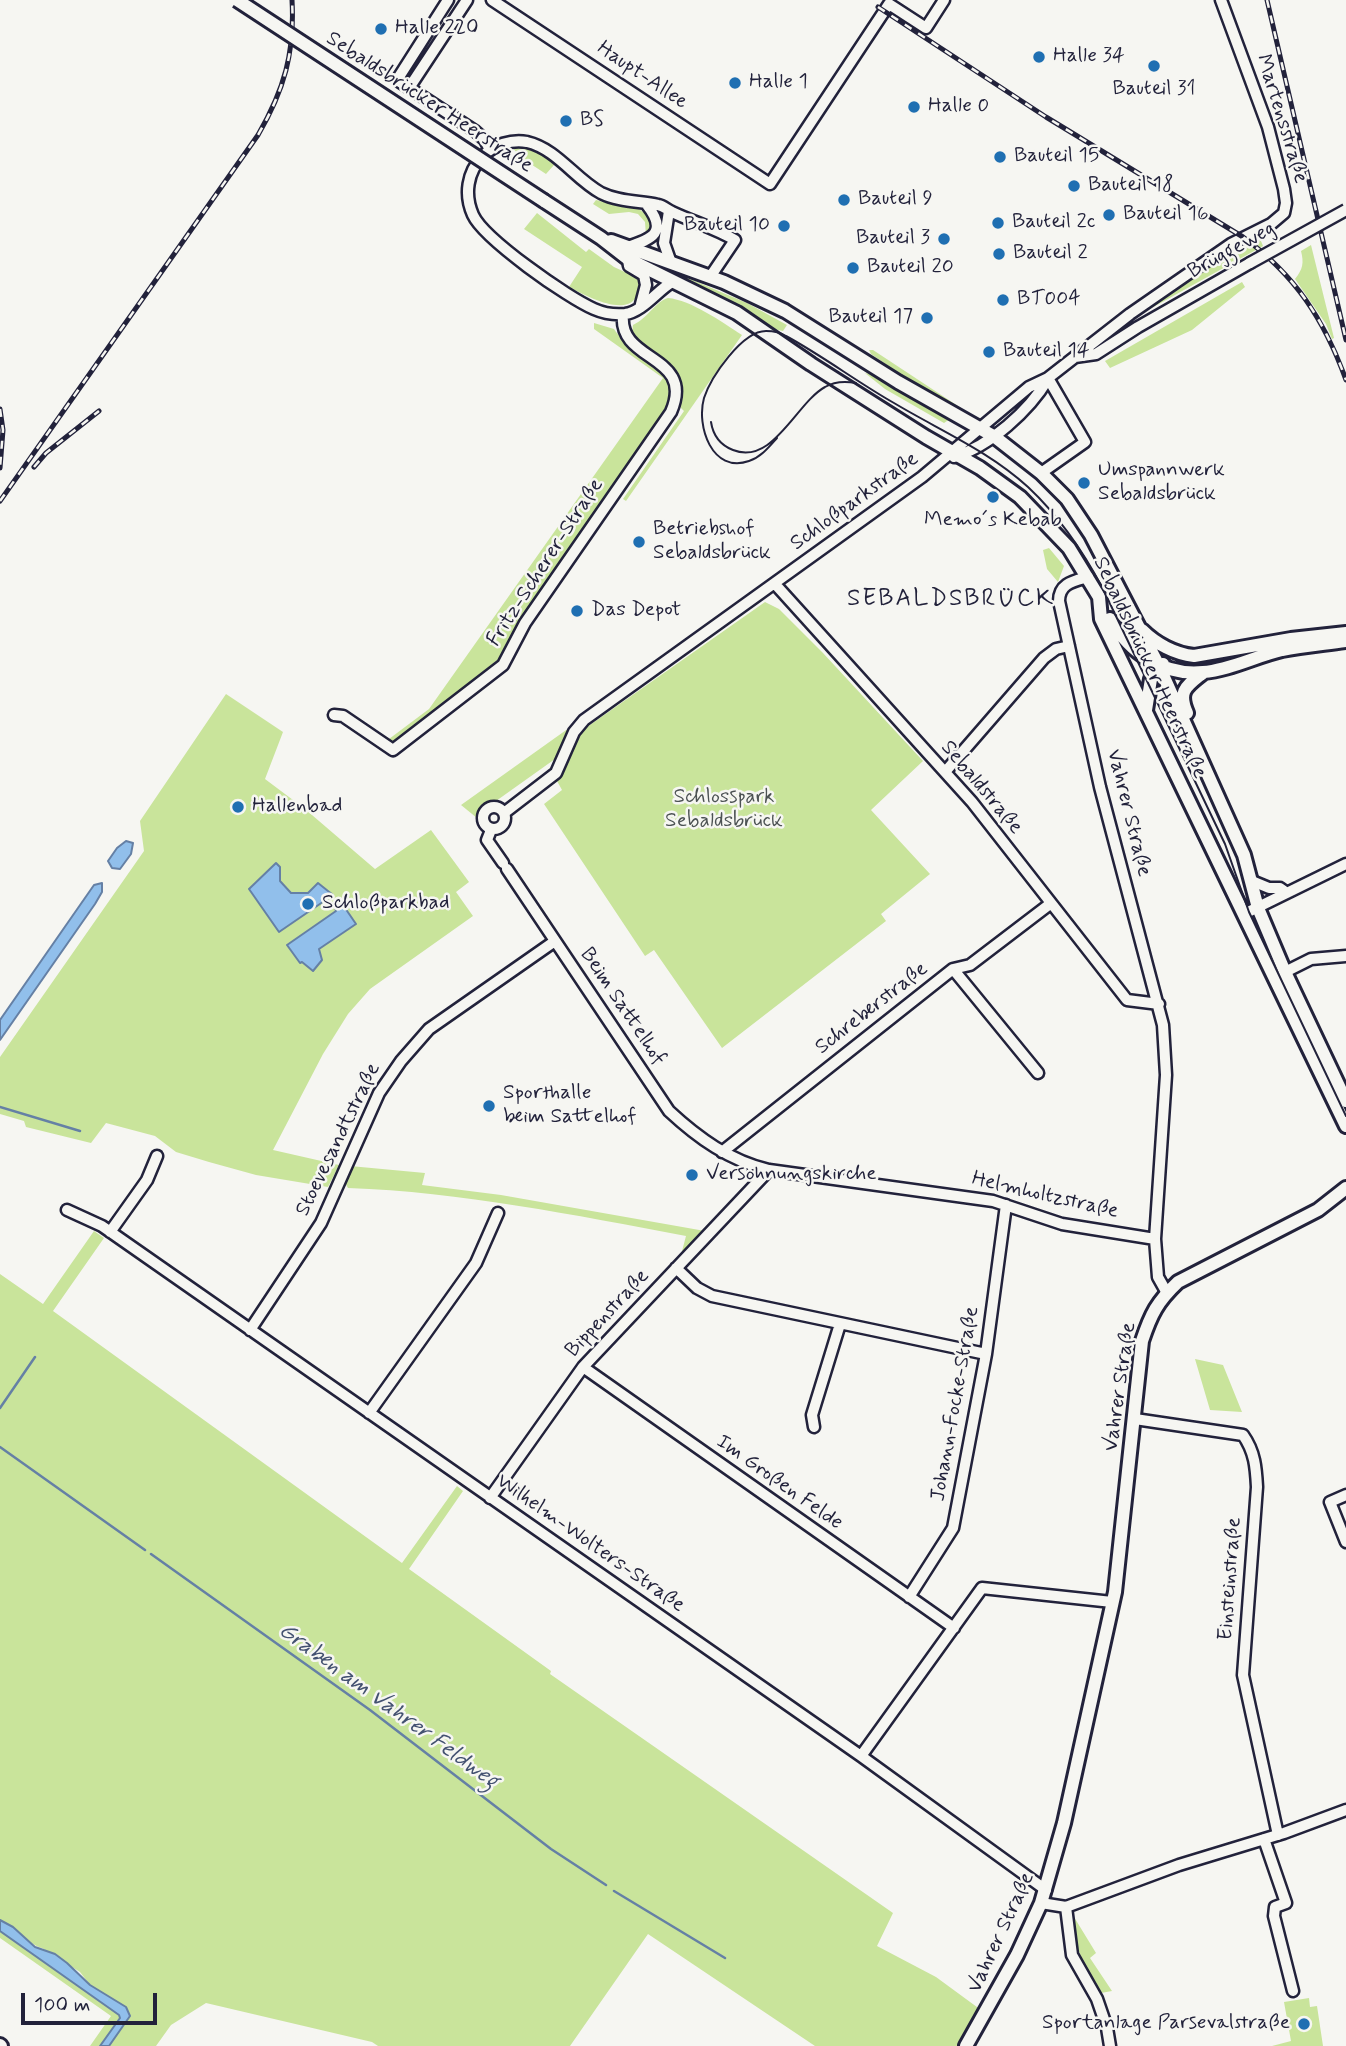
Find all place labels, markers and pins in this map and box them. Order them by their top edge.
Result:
place label: Halle 220 [395,16,479,42]
marker: Halle 220 [373,21,389,37]
place label: Halle 34 [1053,44,1125,70]
marker: Halle 34 [1031,49,1047,65]
marker: Bauteil 31 [1146,58,1162,74]
place label: Halle 1 [749,70,808,96]
marker: Halle 1 [727,75,743,91]
place label: Bauteil 31 [1112,77,1196,103]
place label: Halle 0 [928,94,989,120]
marker: Halle 0 [906,99,922,115]
place label: BS [580,108,604,134]
marker: BS [558,113,574,129]
place label: Bauteil 15 [1014,144,1099,170]
marker: Bauteil 15 [992,149,1008,165]
place label: Bauteil 18 [1088,173,1173,199]
marker: Bauteil 18 [1066,178,1082,194]
place label: Bauteil 9 [858,187,933,213]
marker: Bauteil 9 [836,192,852,208]
place label: Bauteil 16 [1123,202,1209,228]
marker: Bauteil 16 [1101,207,1117,223]
place label: Bauteil 2c [1012,210,1095,236]
place label: Bauteil 10 [684,213,770,239]
marker: Bauteil 2c [990,215,1006,231]
marker: Bauteil 10 [776,218,792,234]
place label: Bauteil 3 [856,226,930,252]
marker: Bauteil 3 [936,231,952,247]
place label: Bauteil 2 [1013,241,1088,267]
marker: Bauteil 2 [991,246,1007,262]
place label: Bauteil 20 [867,255,954,281]
marker: Bauteil 20 [845,260,861,276]
place label: BT004 [1017,287,1081,313]
marker: BT004 [995,292,1011,308]
place label: Bauteil 17 [828,305,913,331]
marker: Bauteil 17 [919,310,935,326]
place label: Bauteil 14 [1003,339,1090,365]
marker: Bauteil 14 [981,344,997,360]
place label: Umspannwerk Sebaldsbrück [1098,458,1225,508]
marker: Umspannwerk Sebaldsbrück [1076,475,1092,491]
marker: Memo´s Kebab [985,489,1001,505]
place label: Memo´s Kebab [924,508,1062,534]
place label: Betriebshof Sebaldsbrück [653,517,771,567]
marker: Betriebshof Sebaldsbrück [631,534,647,550]
place label: Das Depot [591,598,681,624]
marker: Das Depot [569,603,585,619]
place label: Hallenbad [252,794,342,820]
marker: Hallenbad [230,799,246,815]
place label: Schloßparkbad [322,891,449,917]
marker: Schloßparkbad [300,896,316,912]
place label: Sporthalle beim Sattelhof [503,1081,637,1131]
marker: Sporthalle beim Sattelhof [481,1098,497,1114]
place label: Versöhnungskirche [706,1162,877,1188]
marker: Versöhnungskirche [684,1167,700,1183]
place label: Sportanlage Parsevalstraße [1042,2011,1290,2037]
marker: Sportanlage Parsevalstraße [1296,2016,1312,2032]

